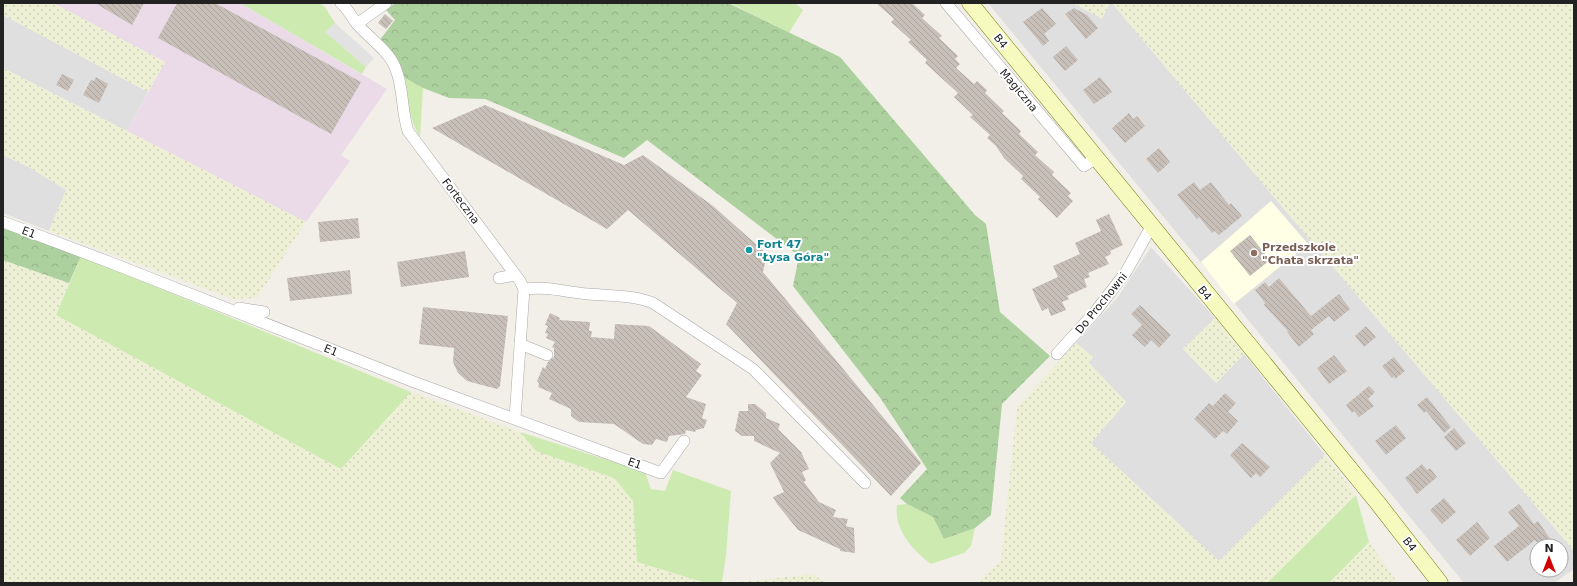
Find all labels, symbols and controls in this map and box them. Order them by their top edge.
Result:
street label: B4 [991,32,1010,51]
street label: Magiczna [997,66,1040,114]
street label: Forteczna [439,176,482,227]
street label: E1 [20,224,38,241]
place label: Fort 47 "Łysa Góra" [757,238,829,264]
place label: Przedszkole "Chata skrzata" [1262,241,1359,267]
marker: Fort 47 "Łysa Góra" [744,245,754,255]
marker: Przedszkole "Chata skrzata" [1249,248,1259,258]
street label: Do Prochowni [1073,270,1130,337]
street label: B4 [1195,284,1214,303]
street label: E1 [322,342,340,359]
street label: E1 [626,455,644,472]
street label: B4 [1400,535,1419,554]
north arrow [1529,538,1569,578]
text: N [1544,542,1554,555]

